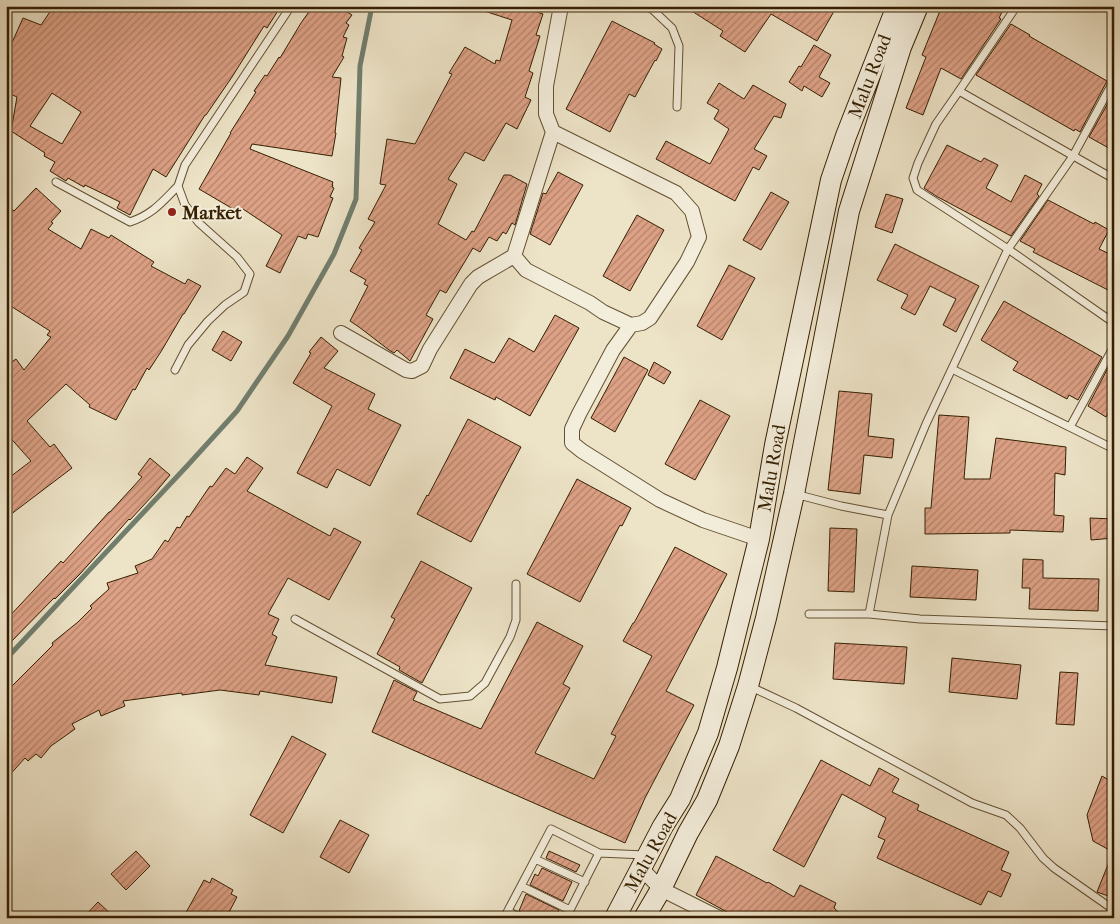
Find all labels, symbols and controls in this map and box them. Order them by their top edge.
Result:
street label: Malu Road [844,31,896,122]
place label: Market [181,202,242,224]
marker: Market [166,206,178,218]
street label: Malu Road [753,422,791,514]
street label: Malu Road [620,808,682,896]

